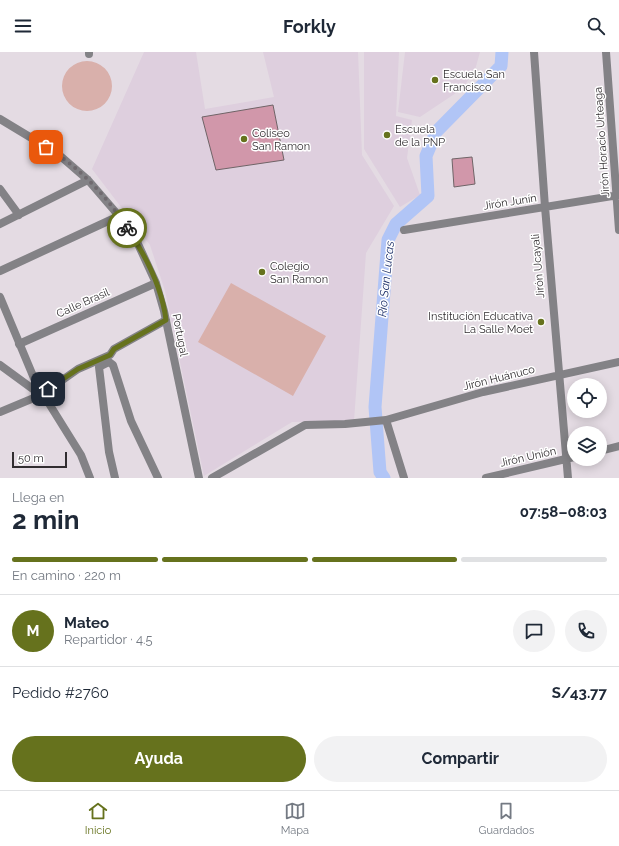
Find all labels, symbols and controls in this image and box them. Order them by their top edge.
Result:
icon: menu [12,15,34,37]
icon: search [585,15,607,37]
text: Forkly [283,16,336,37]
place label: Escuela San Francisco [443,68,505,94]
marker: Escuela San Francisco [430,75,440,85]
street label: Jirón Horacio Urteaga [592,87,612,197]
place label: Escuela de la PNP [395,123,445,149]
place label: Coliseo San Ramon [252,127,310,153]
pin [29,130,63,164]
marker: Escuela de la PNP [382,130,392,140]
marker: Coliseo San Ramon [239,134,249,144]
icon: bag [35,136,57,158]
street label: Jirón Junín [482,191,538,213]
courier [107,208,147,248]
icon: bike [116,217,138,239]
street label: Jirón Ucayali [529,233,547,299]
water label: Río San Lucas [375,240,397,318]
place label: Colegio San Ramon [270,260,328,286]
marker: Colegio San Ramon [257,267,267,277]
street label: Calle Brasil [54,286,112,320]
place label: Institución Educativa La Salle Moet [428,310,533,336]
street label: Portugal [170,313,190,357]
marker: Institución Educativa La Salle Moet [536,317,546,327]
street label: Jirón Huánuco [462,363,537,393]
pin [31,372,65,406]
icon: home [37,378,59,400]
map controls [567,378,607,466]
button: locate [567,378,607,418]
button: layers [567,426,607,466]
street label: Jirón Unión [499,444,557,470]
scale bar [12,450,67,469]
text: 50 m [18,452,44,465]
text: Llega en [12,490,64,505]
text: 07:58–08:03 [520,503,607,521]
text: 2 min [12,505,79,535]
text: En camino · 220 m [12,568,121,583]
button: chat [513,610,555,652]
button: phone [565,610,607,652]
text: Mateo [64,614,109,632]
text: M [27,622,39,640]
text: Repartidor · 4.5 [64,632,153,647]
text: Pedido #2760 [12,684,109,702]
text: S/43.77 [552,684,607,702]
button: Ayuda [12,736,306,782]
button: Compartir [314,736,607,782]
tab: Inicio [85,800,111,837]
tab: Mapa [281,800,309,837]
tab: Guardados [479,800,534,837]

